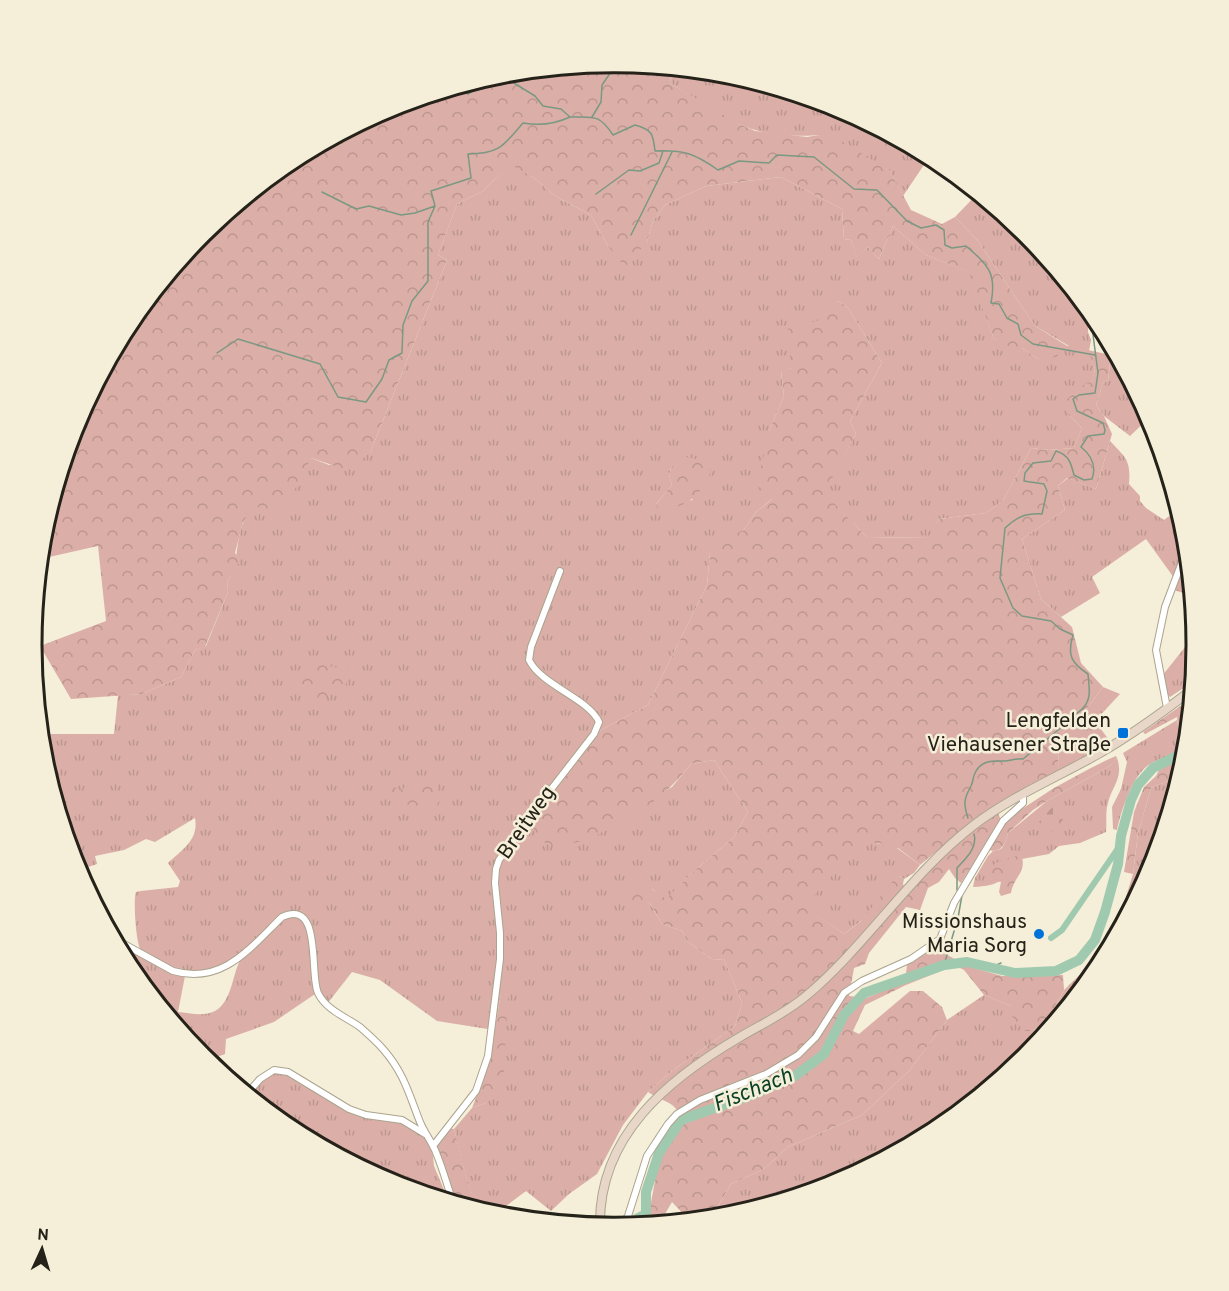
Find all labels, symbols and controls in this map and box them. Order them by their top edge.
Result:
place label: Lengfelden Viehausener Straße [927,708,1111,759]
marker: Lengfelden Viehausener Straße [1116,726,1130,740]
street label: Breitweg [492,781,562,865]
place label: Missionshaus Maria Sorg [902,909,1027,960]
marker: Missionshaus Maria Sorg [1032,927,1046,941]
water label: Fischach [709,1063,797,1119]
north arrow [12,1219,72,1279]
text: N [36,1226,49,1246]

